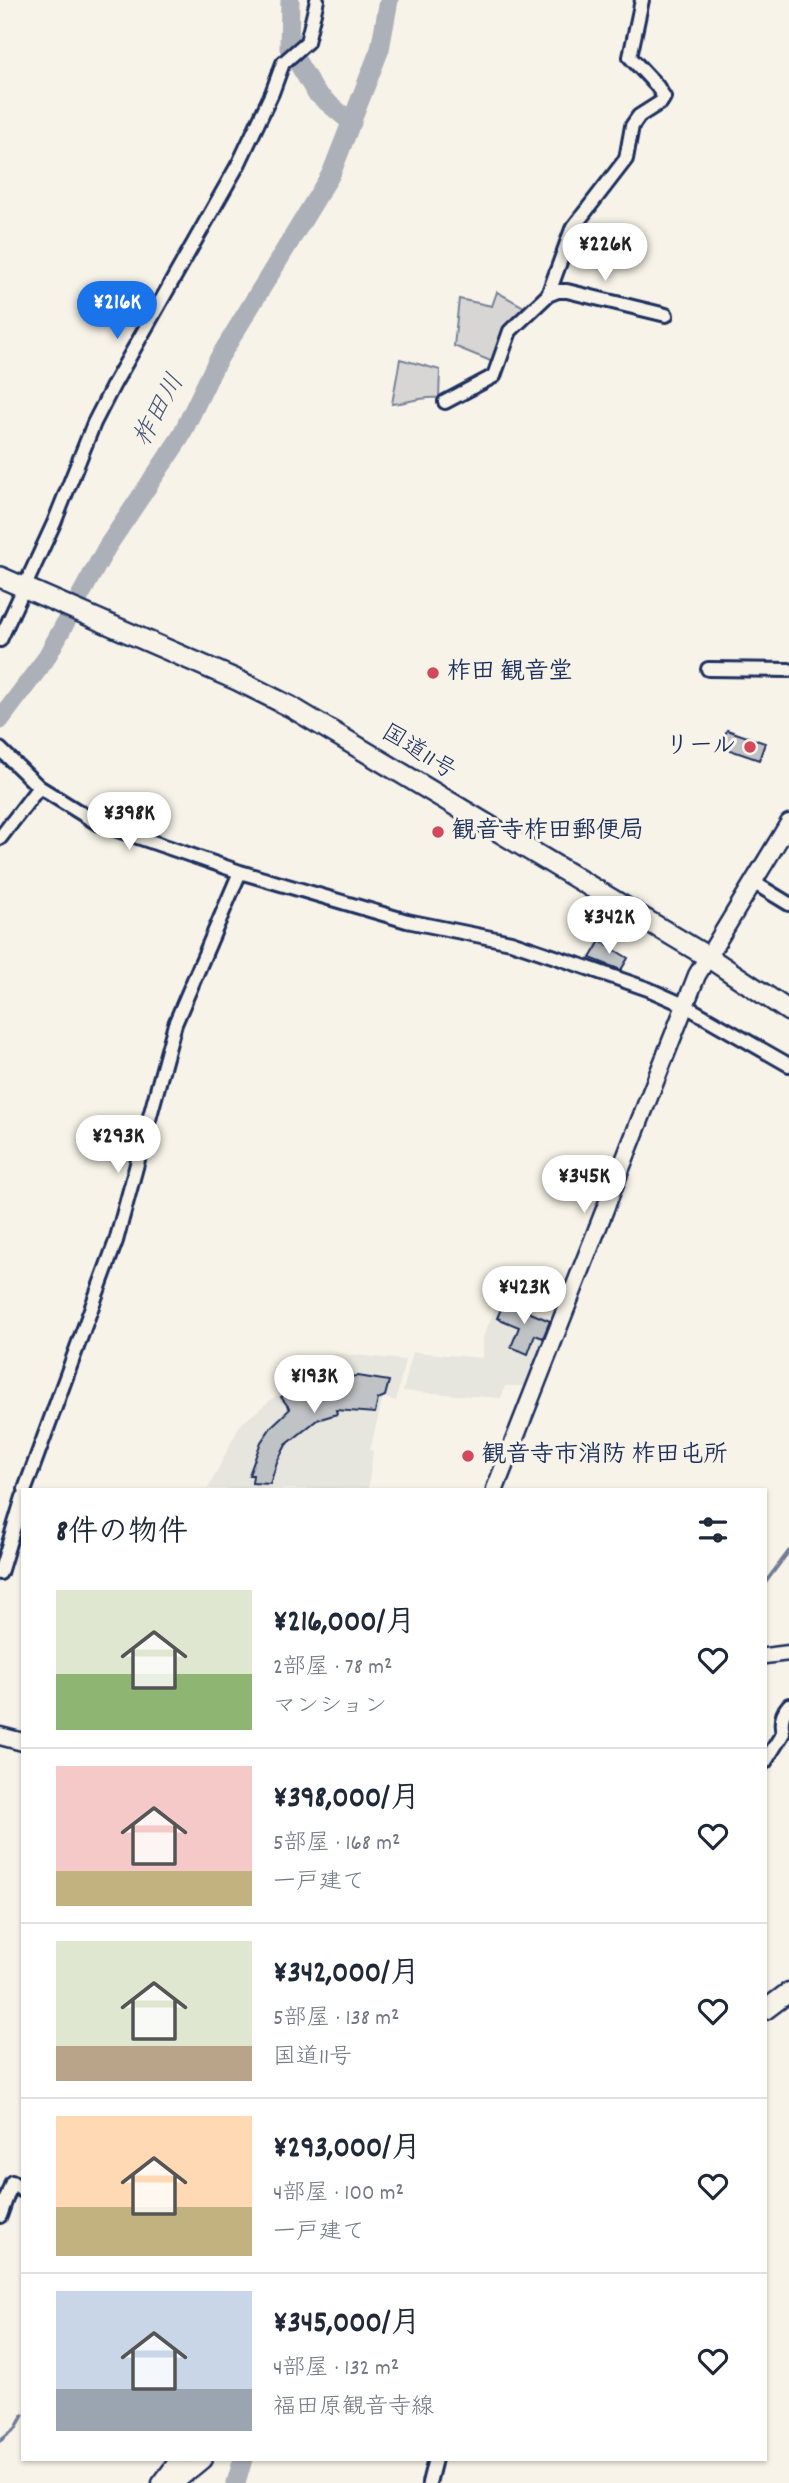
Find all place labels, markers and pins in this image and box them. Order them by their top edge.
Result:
pin: ¥226K [556,224,654,283]
pin: ¥216K [68,282,166,341]
place label: 柞田 観音堂 [447,656,573,690]
marker: 柞田 観音堂 [425,665,441,681]
place label: リール [665,730,736,764]
marker: リール [742,739,758,755]
pin: ¥398K [80,792,178,852]
place label: 観音寺柞田郵便局 [452,815,644,849]
marker: 観音寺柞田郵便局 [430,824,446,840]
pin: ¥342K [560,897,658,956]
pin: ¥293K [69,1116,167,1175]
pin: ¥345K [535,1156,633,1215]
pin: ¥423K [475,1266,573,1326]
pin: ¥193K [265,1356,363,1415]
place label: 観音寺市消防 柞田屯所 [482,1439,728,1473]
marker: 観音寺市消防 柞田屯所 [460,1448,476,1464]

